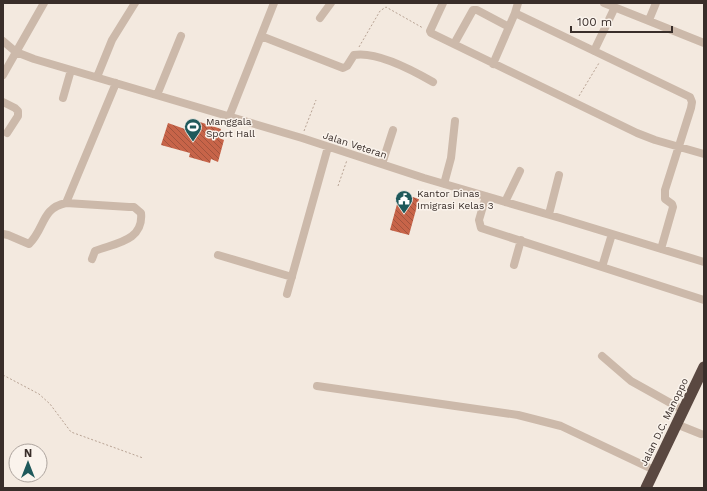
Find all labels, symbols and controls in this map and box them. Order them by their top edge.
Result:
scale bar [571,8,672,34]
text: 100 m [577,15,612,29]
place label: Manggala Sport Hall [206,116,255,139]
sports icon: Manggala Sport Hall [183,117,203,142]
street label: Jalan Veteran [322,129,388,161]
place label: Kantor Dinas Imigrasi Kelas 3 [417,188,494,211]
public building icon: Kantor Dinas Imigrasi Kelas 3 [394,189,414,214]
street label: Jalan D.C. Manoppo [638,376,690,468]
north arrow [8,443,48,483]
text: N [24,447,32,460]

